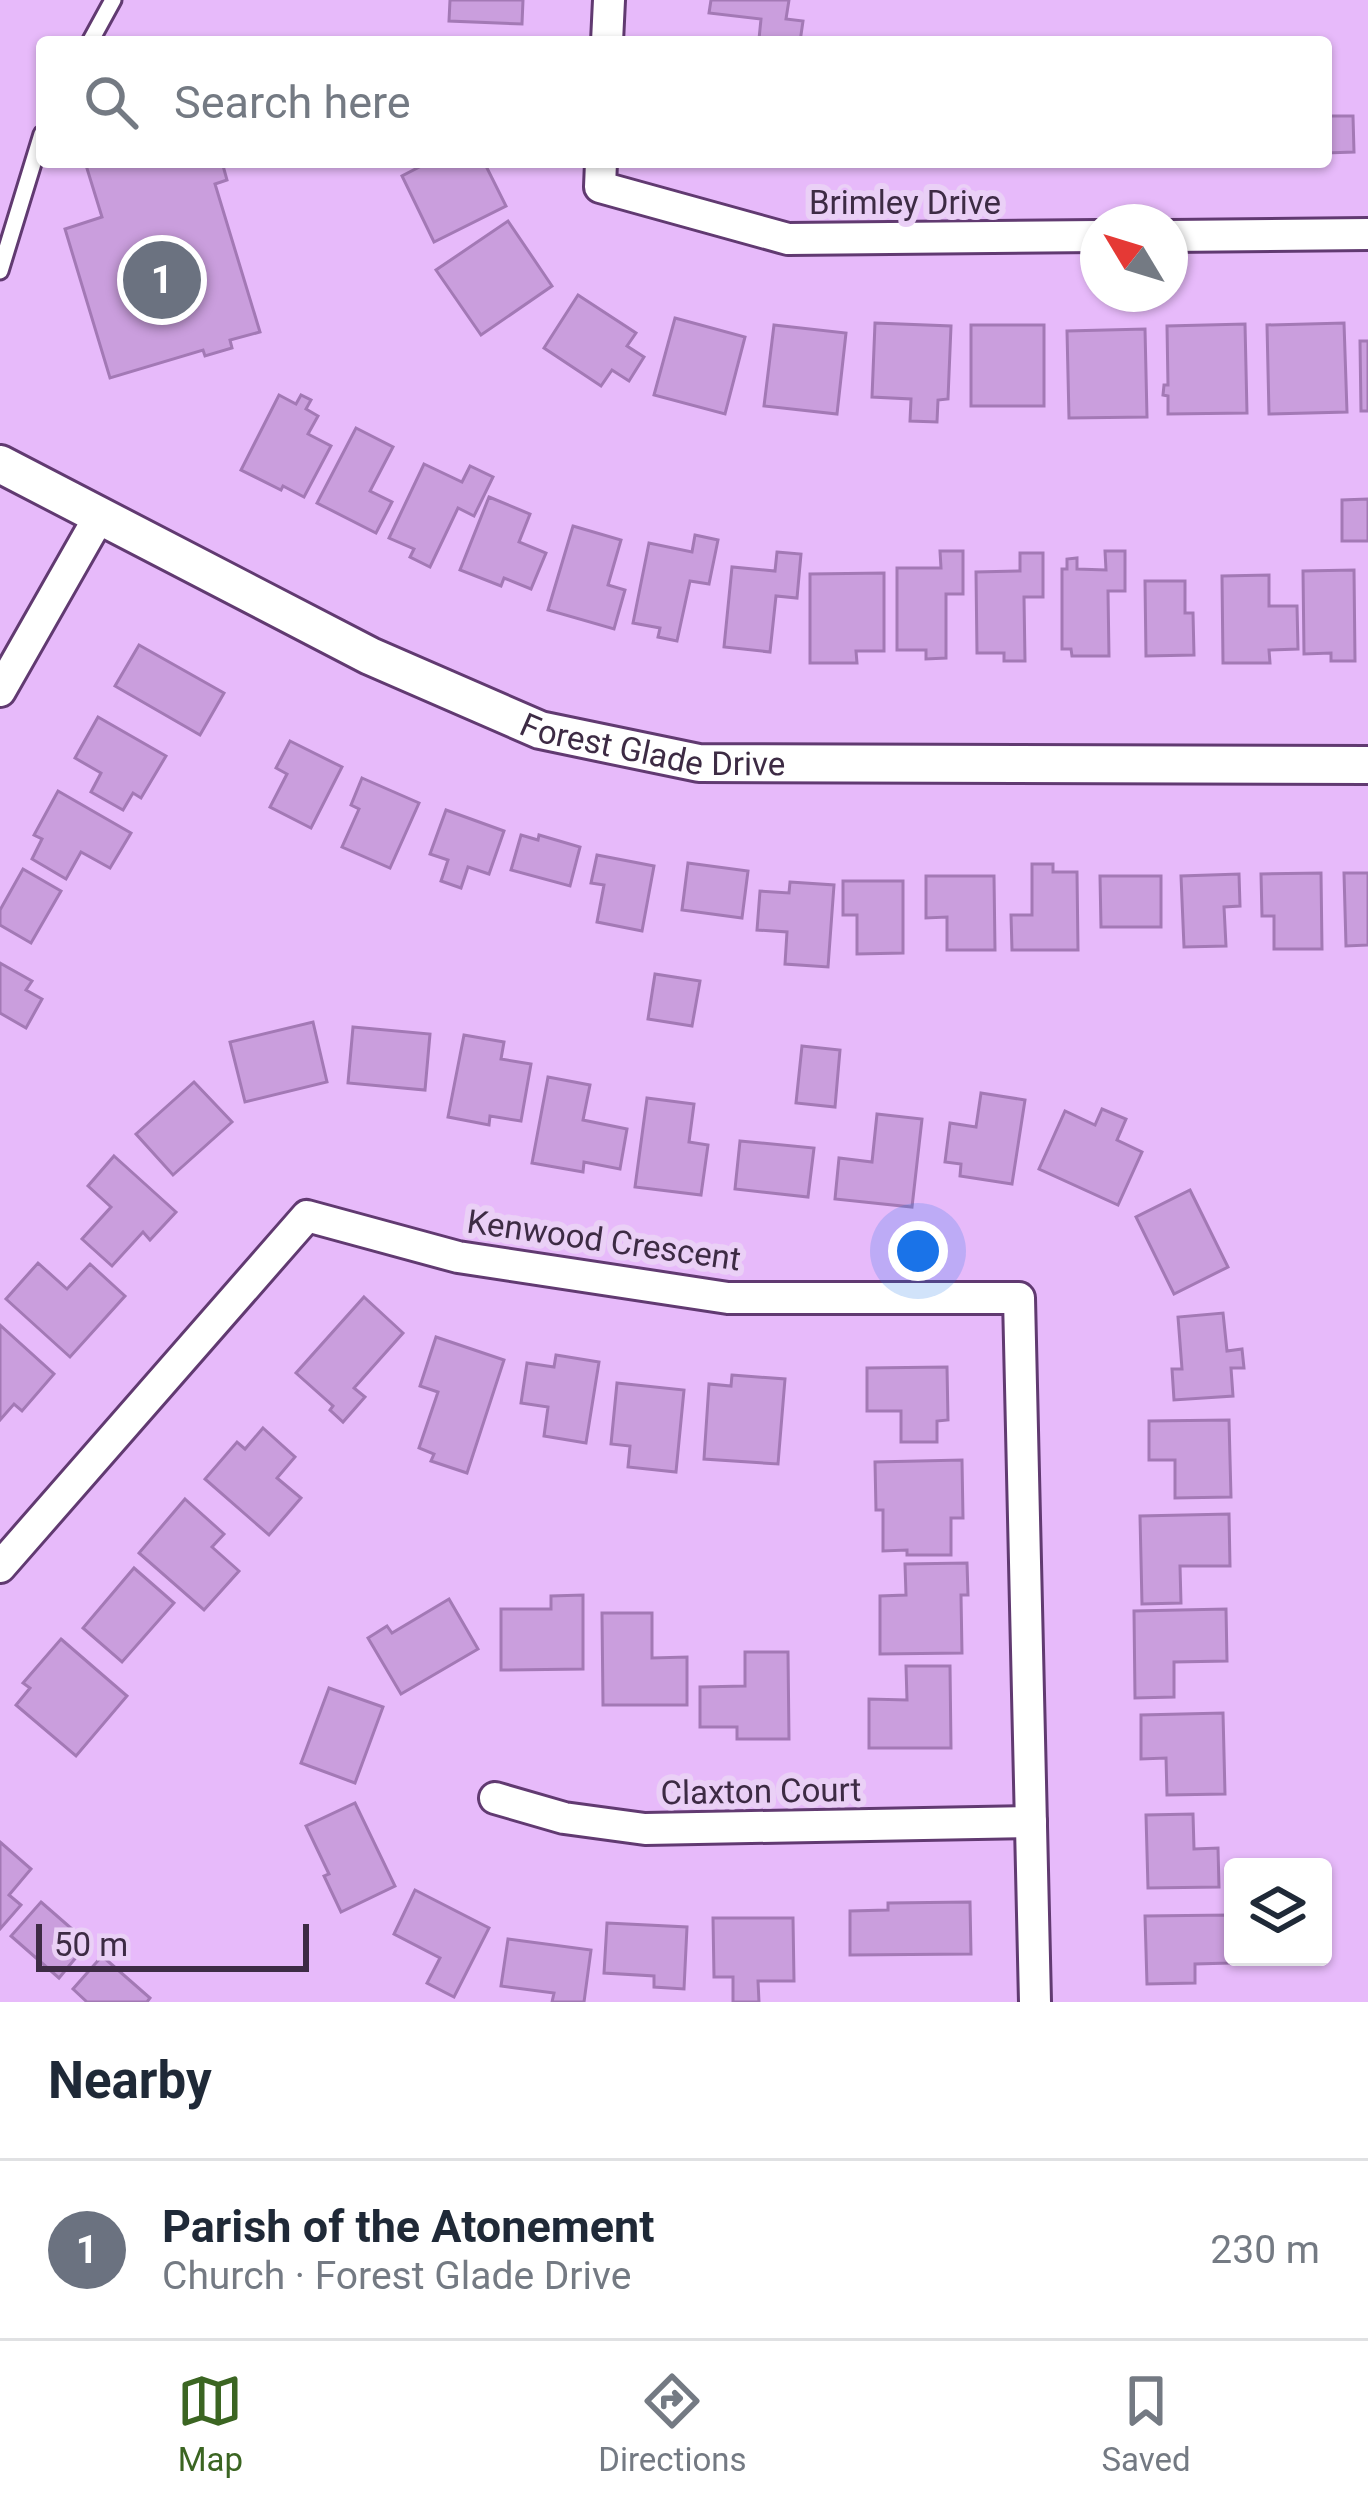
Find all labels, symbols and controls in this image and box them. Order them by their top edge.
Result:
search box [36,36,1332,168]
icon: search [78,69,144,135]
text: Search here [174,76,411,129]
street label: Brimley Drive [809,183,1001,222]
north arrow [1080,204,1188,312]
pin: 1 [123,235,201,325]
street label: Forest Glade Drive [515,704,785,783]
street label: Kenwood Crescent [465,1201,743,1279]
your location [888,1221,948,1281]
street label: Claxton Court [660,1770,862,1812]
map controls [1224,1858,1332,1966]
button: layers [1224,1858,1332,1966]
scale bar [36,1918,309,1971]
text: 50 m [54,1925,128,1964]
text: Nearby [48,2051,212,2110]
text: Parish of the Atonement [162,2200,655,2253]
text: 1 [76,2227,98,2273]
text: 230 m [1210,2227,1320,2273]
text: Church · Forest Glade Drive [162,2253,631,2299]
tab: Map [177,2368,243,2479]
tab: Directions [598,2368,747,2479]
tab: Saved [1101,2368,1191,2479]

